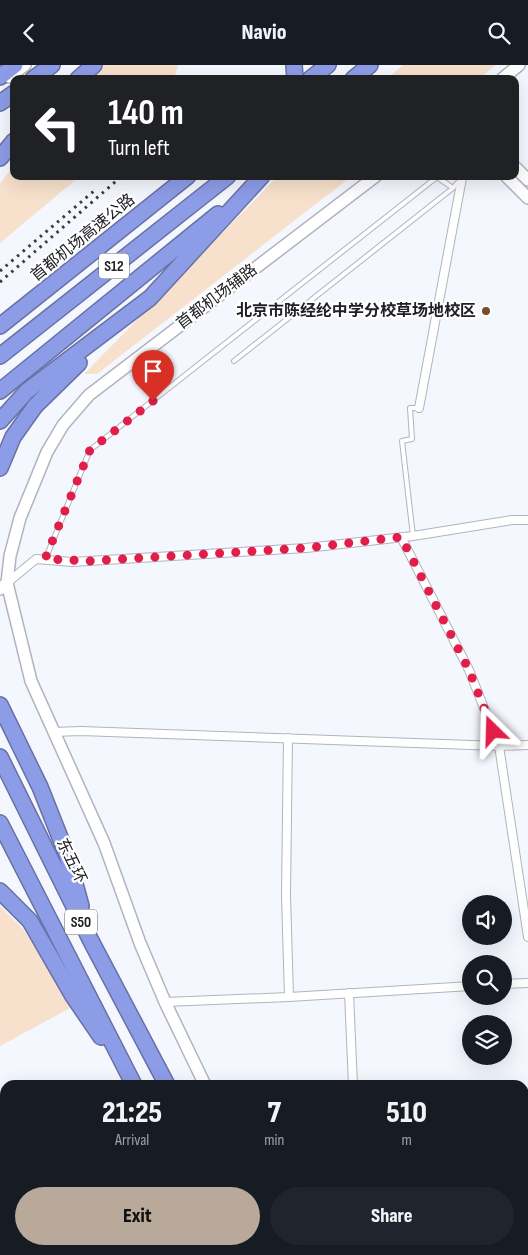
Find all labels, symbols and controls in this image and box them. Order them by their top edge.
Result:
icon: back [15,19,43,47]
text: Navio [241,19,287,46]
icon: search [485,19,513,47]
text: 140 m [108,92,184,135]
icon: left [25,95,90,160]
text: Turn left [108,135,170,162]
street label: 首都机场高速公路 [27,190,139,286]
road number: S12 [99,253,129,279]
street label: 首都机场辅路 [173,261,261,333]
place label: 北京市陈经纶中学分校草场地校区 [236,301,476,321]
marker: 北京市陈经纶中学分校草场地校区 [480,305,492,317]
pin [132,350,174,401]
icon: arrive [139,357,167,385]
position arrow [466,704,518,756]
street label: 东五环 [52,835,90,887]
map controls [462,895,512,1065]
button: sound [462,895,512,945]
road number: S50 [65,909,97,935]
button: search [462,955,512,1005]
button: layers [462,1015,512,1065]
text: 21:25 [102,1095,162,1131]
text: 7 [267,1095,281,1131]
text: 510 [386,1095,427,1131]
text: Arrival [115,1131,149,1150]
text: min [264,1131,284,1150]
text: m [401,1131,412,1150]
button: Exit [15,1187,260,1245]
button: Share [270,1187,514,1245]

